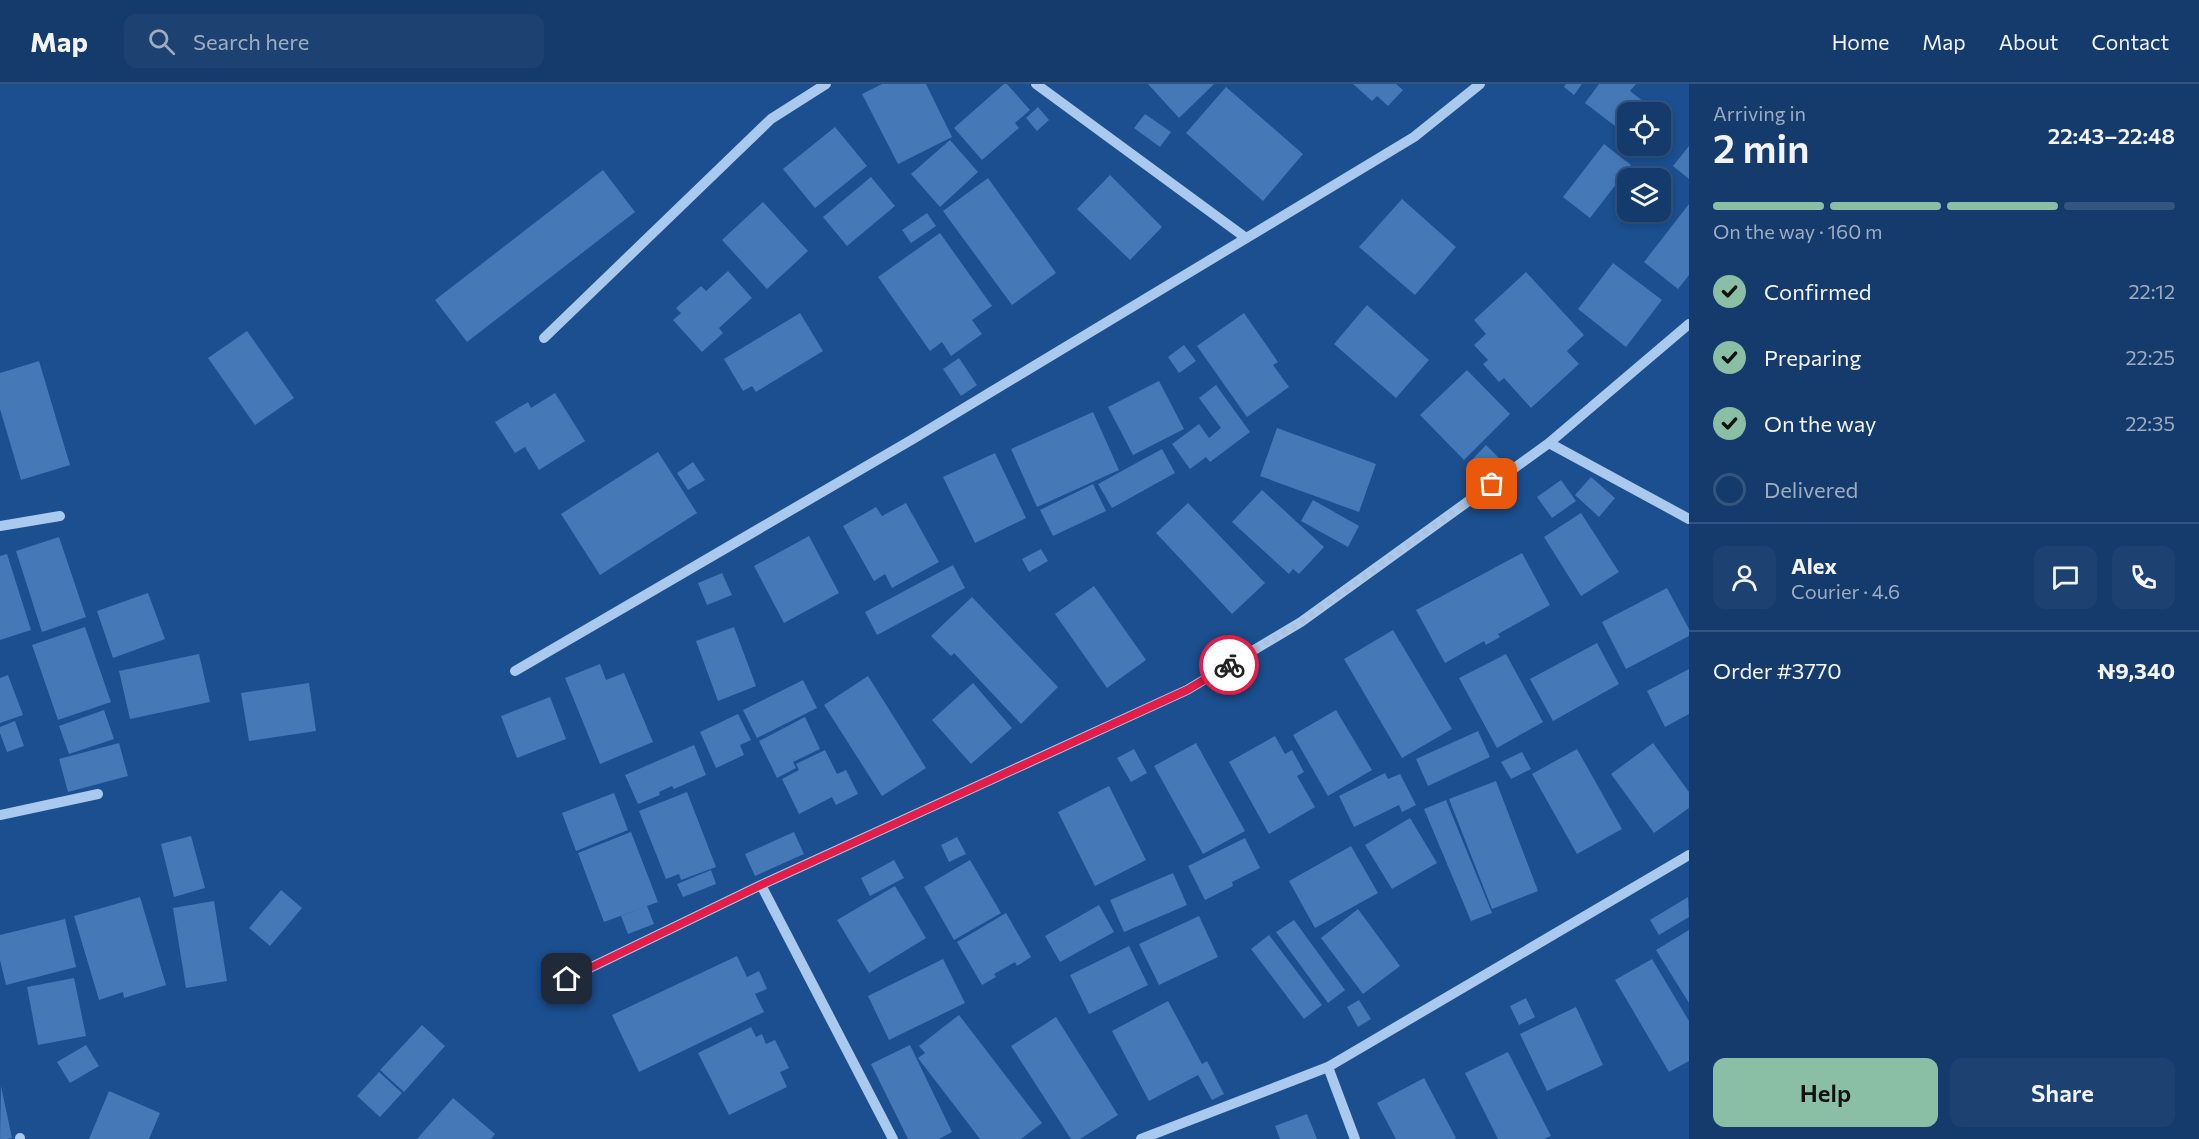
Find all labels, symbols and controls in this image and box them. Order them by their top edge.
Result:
search box [124,14,544,68]
text: Map [30,24,88,58]
icon: search [145,25,178,58]
text: Search here [193,28,309,55]
text: Home [1832,29,1889,54]
text: Map [1922,29,1966,54]
text: About [1999,29,2058,54]
text: Contact [2091,29,2169,54]
text: Arriving in [1713,101,1806,125]
map controls [1617,102,1671,222]
button: locate [1617,102,1671,156]
text: 22:43–22:48 [2048,122,2175,149]
text: 2 min [1713,123,1810,171]
button: layers [1617,168,1671,222]
text: On the way · 160 m [1713,219,1882,243]
icon: check [1713,275,1746,308]
text: Confirmed [1764,278,1871,305]
text: 22:12 [2128,279,2175,303]
icon: check [1713,341,1746,374]
text: Preparing [1764,344,1861,371]
text: 22:25 [2126,345,2175,369]
icon: check [1713,407,1746,440]
text: On the way [1764,410,1876,437]
text: 22:35 [2125,411,2175,435]
pin [1466,458,1517,509]
icon: bag [1475,467,1508,500]
text: Delivered [1764,476,1858,503]
button: person [1713,546,1776,609]
button: chat [2034,546,2097,609]
button: phone [2112,546,2175,609]
text: Alex [1791,552,1837,579]
text: Courier · 4.6 [1791,579,1900,603]
courier [1199,635,1259,695]
icon: bike [1213,649,1246,682]
text: Order #3770 [1713,657,1842,684]
text: ₦9,340 [2097,657,2175,684]
pin [541,953,592,1004]
icon: home [550,962,583,995]
button: Help [1713,1058,1938,1127]
button: Share [1950,1058,2175,1127]

